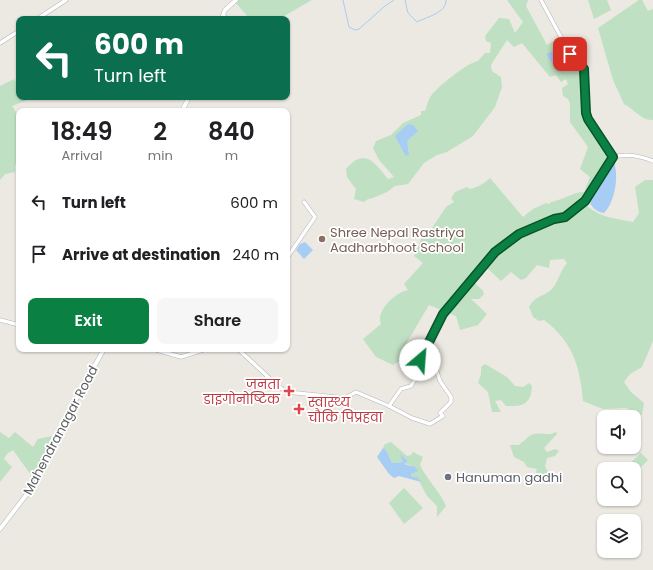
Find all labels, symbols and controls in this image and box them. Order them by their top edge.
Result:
text: 600 m [94,25,184,64]
icon: left [28,32,80,84]
pin [553,37,587,71]
icon: arrive [559,43,581,65]
text: Turn left [94,63,166,88]
text: 18:49 [51,115,113,148]
text: 2 [153,115,167,148]
text: 840 [208,115,255,148]
text: Arrival [61,146,102,165]
text: min [148,146,173,165]
text: m [225,146,238,165]
icon: left [28,191,50,213]
text: Turn left [62,192,126,213]
text: 600 m [230,192,278,213]
place label: Shree Nepal Rastriya Aadharbhoot School [330,223,464,257]
marker: Shree Nepal Rastriya Aadharbhoot School [317,234,327,244]
icon: arrive [28,243,50,265]
text: Arrive at destination [62,244,220,265]
text: 240 m [232,244,279,265]
button: Exit [28,298,149,344]
button: Share [157,298,278,344]
position arrow [399,339,441,381]
street label: Mahendranagar Road [18,362,103,498]
place label: जनता डाइगोनोष्टिक [202,375,281,409]
marker: जनता डाइगोनोष्टिक [283,385,295,397]
place label: स्वास्थ्य चाैकि पिप्रहवा [307,393,384,427]
marker: स्वास्थ्य चाैकि पिप्रहवा [293,403,305,415]
map controls [597,410,641,558]
button: sound [597,410,641,454]
button: search [597,462,641,506]
place label: Hanuman gadhi [456,468,562,487]
marker: Hanuman gadhi [443,472,453,482]
button: layers [597,514,641,558]

